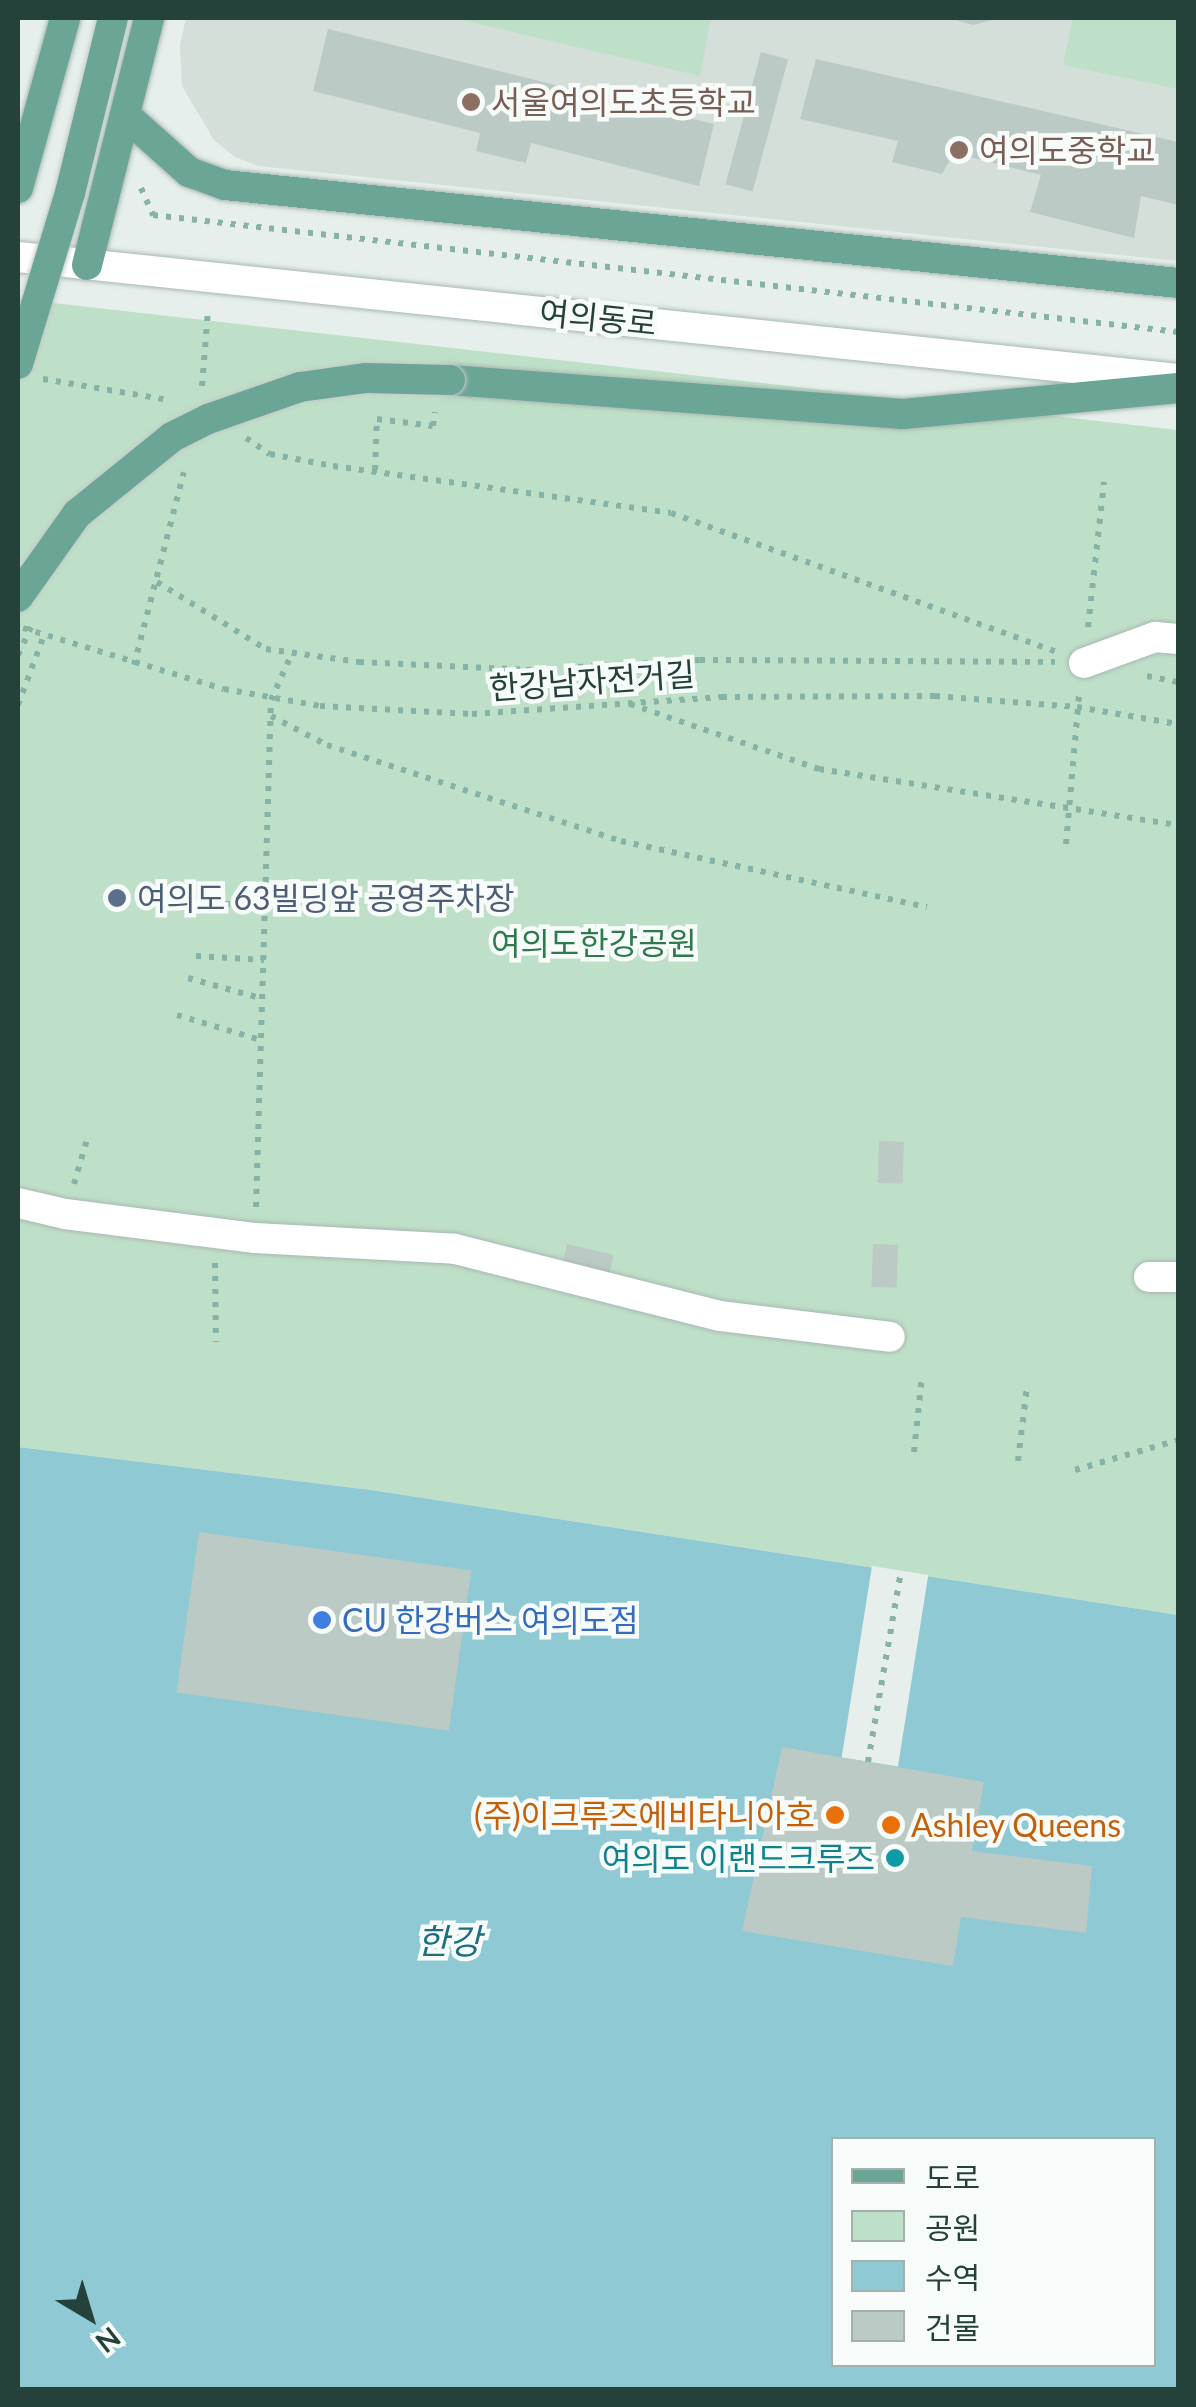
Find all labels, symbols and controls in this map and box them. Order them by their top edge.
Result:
place label: 서울여의도초등학교 [491,83,756,121]
marker: 서울여의도초등학교 [460,91,482,113]
place label: 여의도중학교 [979,131,1156,169]
marker: 여의도중학교 [948,139,970,161]
street label: 여의동로 [537,293,659,343]
street label: 한강남자전거길 [488,655,696,707]
place label: 여의도 63빌딩앞 공영주차장 [137,879,514,917]
marker: 여의도 63빌딩앞 공영주차장 [106,887,128,909]
park label: 여의도한강공원 [491,924,697,962]
place label: CU 한강버스 여의도점 [342,1601,639,1639]
marker: CU 한강버스 여의도점 [311,1609,333,1631]
place label: (주)이크루즈에비타니아호 [474,1796,815,1834]
marker: (주)이크루즈에비타니아호 [824,1804,846,1826]
place label: Ashley Queens [911,1806,1122,1844]
marker: Ashley Queens [880,1814,902,1836]
place label: 여의도 이랜드크루즈 [602,1839,875,1877]
marker: 여의도 이랜드크루즈 [884,1847,906,1869]
water label: 한강 [417,1919,481,1961]
legend [831,2137,1156,2367]
text: 도로 [925,2159,980,2195]
text: 공원 [925,2209,980,2245]
text: 수역 [925,2259,980,2295]
north arrow [40,2267,140,2367]
text: 건물 [925,2309,980,2345]
text: N [90,2321,127,2361]

